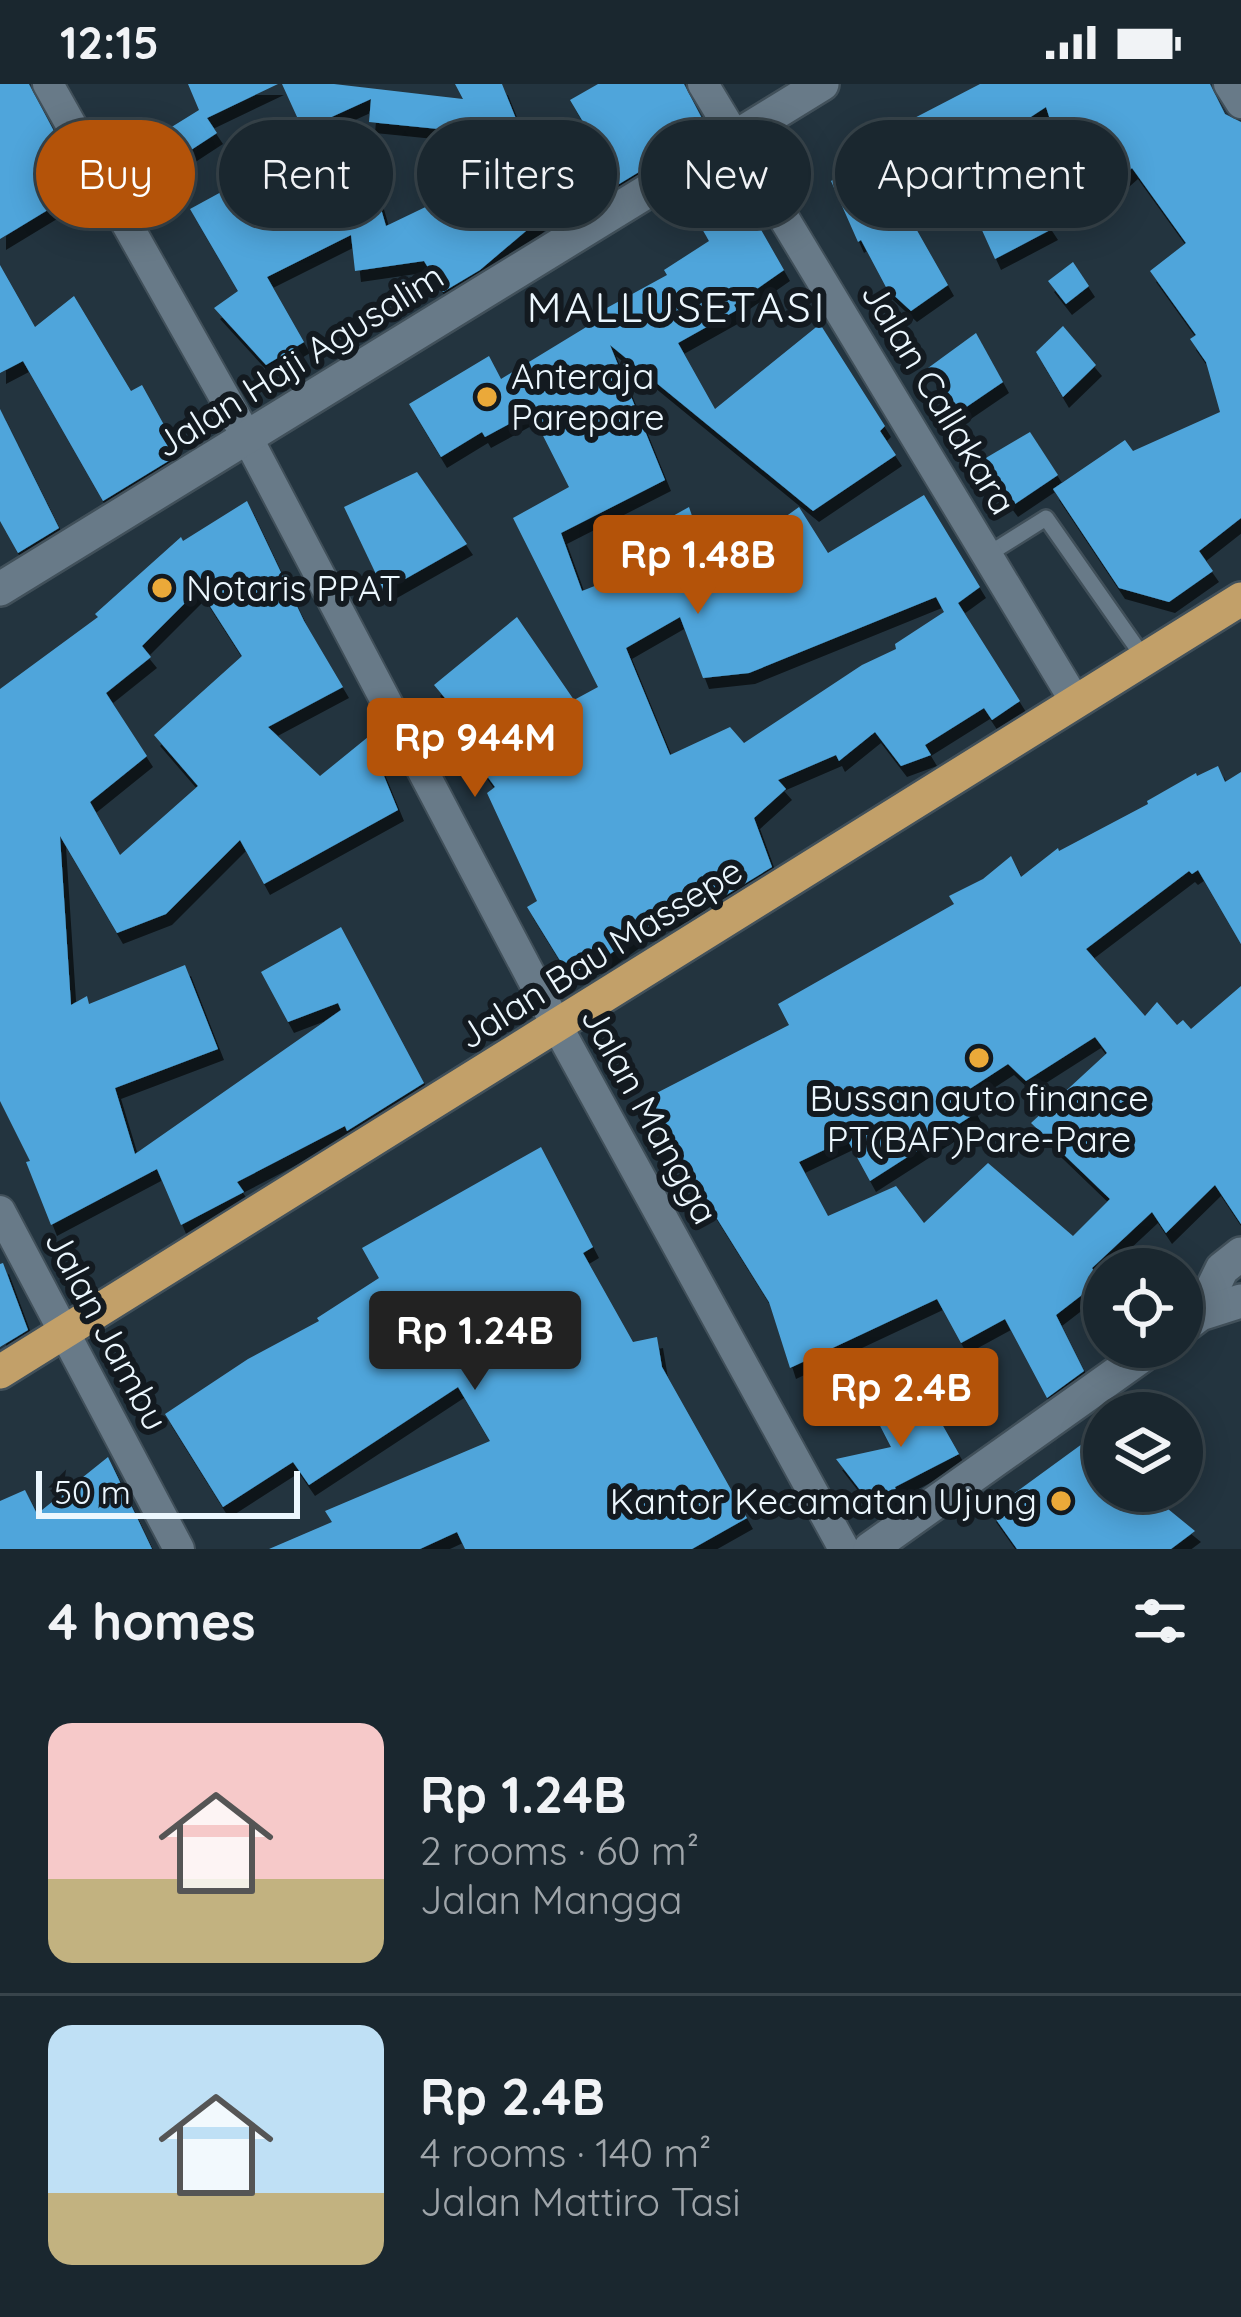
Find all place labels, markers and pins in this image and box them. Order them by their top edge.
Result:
place label: Anteraja Parepare [511,353,665,439]
marker: Anteraja Parepare [474,384,500,410]
pin: Rp 1.48B [574,515,822,617]
place label: Notaris PPAT [186,565,401,610]
marker: Notaris PPAT [149,575,175,601]
pin: Rp 944M [364,698,586,800]
marker: Bussan auto finance PT(BAF)Pare-Pare [966,1045,992,1071]
place label: Bussan auto finance PT(BAF)Pare-Pare [809,1075,1149,1161]
pin: Rp 1.24B [351,1291,599,1393]
pin: Rp 2.4B [790,1348,1012,1450]
place label: Kantor Kecamatan Ujung [610,1478,1037,1523]
marker: Kantor Kecamatan Ujung [1048,1488,1074,1514]

